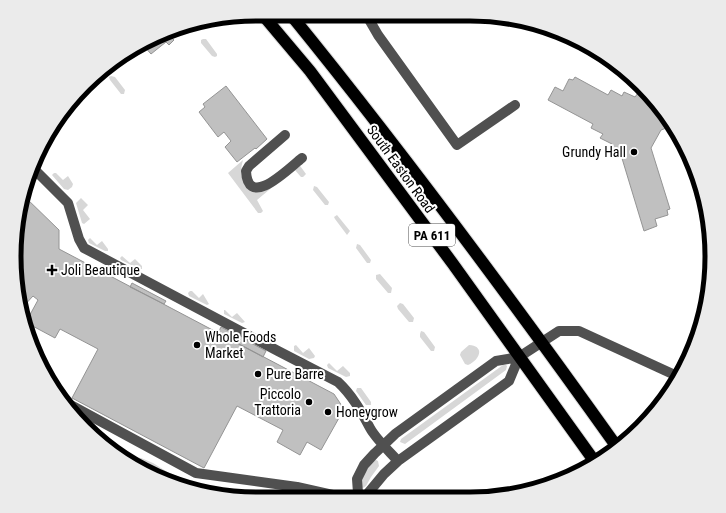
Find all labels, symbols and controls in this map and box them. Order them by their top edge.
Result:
street label: South Easton Road [364,122,438,216]
place label: Grundy Hall [562,144,626,160]
marker: Grundy Hall [629,147,639,157]
road number: PA 611 [409,224,455,246]
place label: Joli Beautique [61,262,140,278]
marker: Joli Beautique [46,264,58,276]
place label: Whole Foods Market [205,329,276,361]
marker: Whole Foods Market [192,340,202,350]
place label: Pure Barre [266,366,324,382]
marker: Pure Barre [253,369,263,379]
place label: Piccolo Trattoria [254,386,301,418]
marker: Piccolo Trattoria [304,397,314,407]
place label: Honeygrow [336,404,398,420]
marker: Honeygrow [323,407,333,417]

